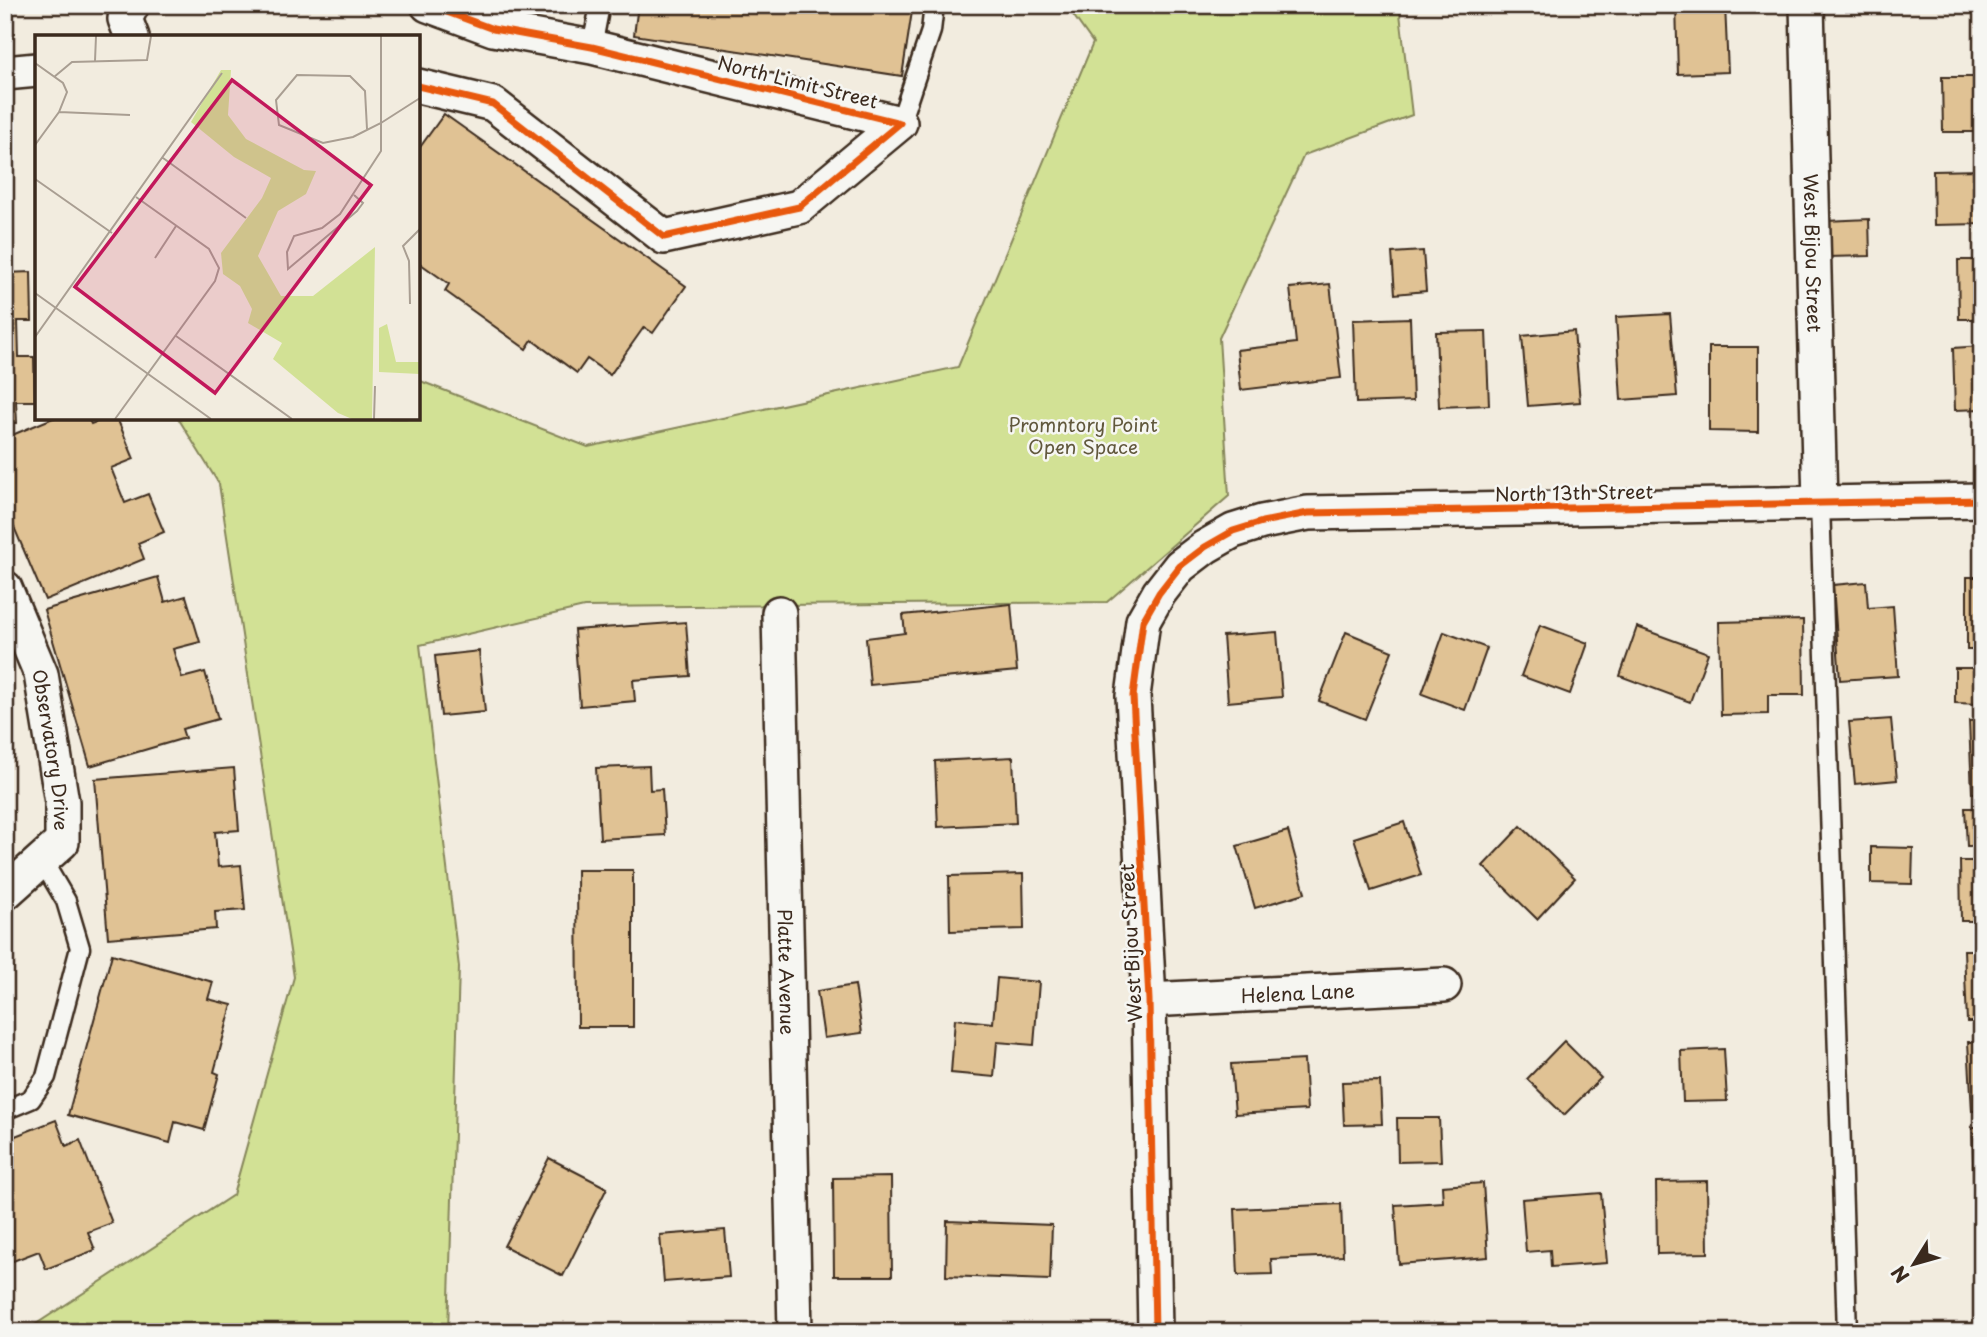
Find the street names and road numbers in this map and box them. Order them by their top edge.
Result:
street label: North Limit Street [715,48,881,114]
street label: West Bijou Street [1797,173,1830,333]
street label: North 13th Street [1495,477,1653,507]
street label: Observatory Drive [26,667,77,831]
street label: West Bijou Street [1112,863,1148,1023]
street label: Platte Avenue [772,909,802,1035]
street label: Helena Lane [1240,976,1355,1009]

